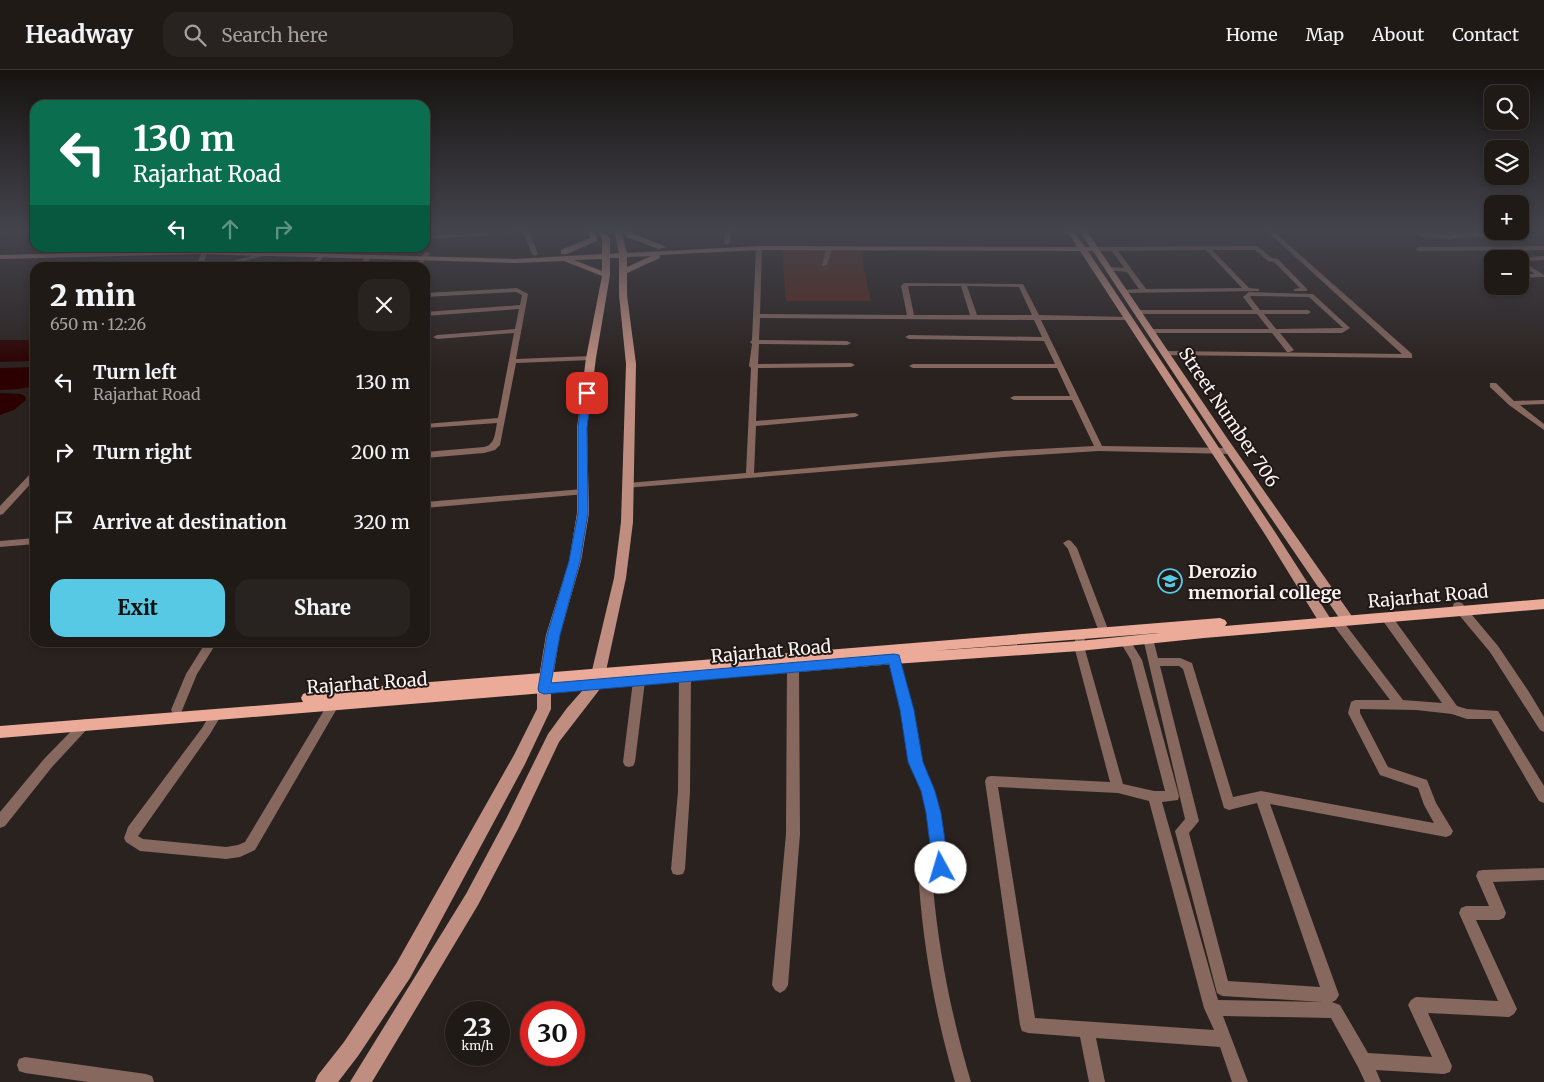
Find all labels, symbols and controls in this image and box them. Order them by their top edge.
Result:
search box [163,12,513,57]
text: Headway [25,19,133,50]
icon: search [181,21,209,49]
text: Search here [221,23,328,47]
text: Home [1226,23,1278,46]
text: Map [1306,23,1344,46]
text: About [1372,23,1424,46]
text: Contact [1452,23,1519,46]
map controls [1484,85,1529,295]
button: search [1484,85,1529,130]
text: 130 m [133,117,235,161]
icon: left [50,120,115,185]
button: layers [1484,140,1529,185]
text: Rajarhat Road [133,160,281,188]
button: + [1484,195,1529,240]
icon: left [163,215,191,243]
icon: ahead [216,215,244,243]
icon: right [269,215,297,243]
button: − [1484,250,1529,295]
text: 2 min [50,276,136,314]
button: close [358,279,410,331]
text: 650 m · 12:26 [50,314,146,334]
street label: Street Number 706 [1174,343,1284,491]
text: Turn left [93,360,177,384]
icon: left [50,368,78,396]
text: 130 m [356,370,410,394]
pin [566,372,608,414]
icon: arrive [573,379,601,407]
text: Rajarhat Road [93,384,201,404]
icon: right [50,438,78,466]
text: Turn right [93,440,192,464]
text: 200 m [351,440,410,464]
icon: arrive [50,508,78,536]
text: Arrive at destination [93,510,287,534]
text: 320 m [353,510,410,534]
place label: Derozio memorial college [1188,560,1342,604]
school or university icon: Derozio memorial college [1157,568,1183,594]
button: Exit [50,579,225,637]
button: Share [235,579,410,637]
street label: Rajarhat Road [1367,579,1489,613]
street label: Rajarhat Road [710,634,832,668]
street label: Rajarhat Road [306,667,428,699]
position arrow [914,841,966,893]
speed limit sign: 30 [520,1001,585,1066]
text: 23 [463,1011,492,1043]
text: km/h [462,1038,493,1053]

